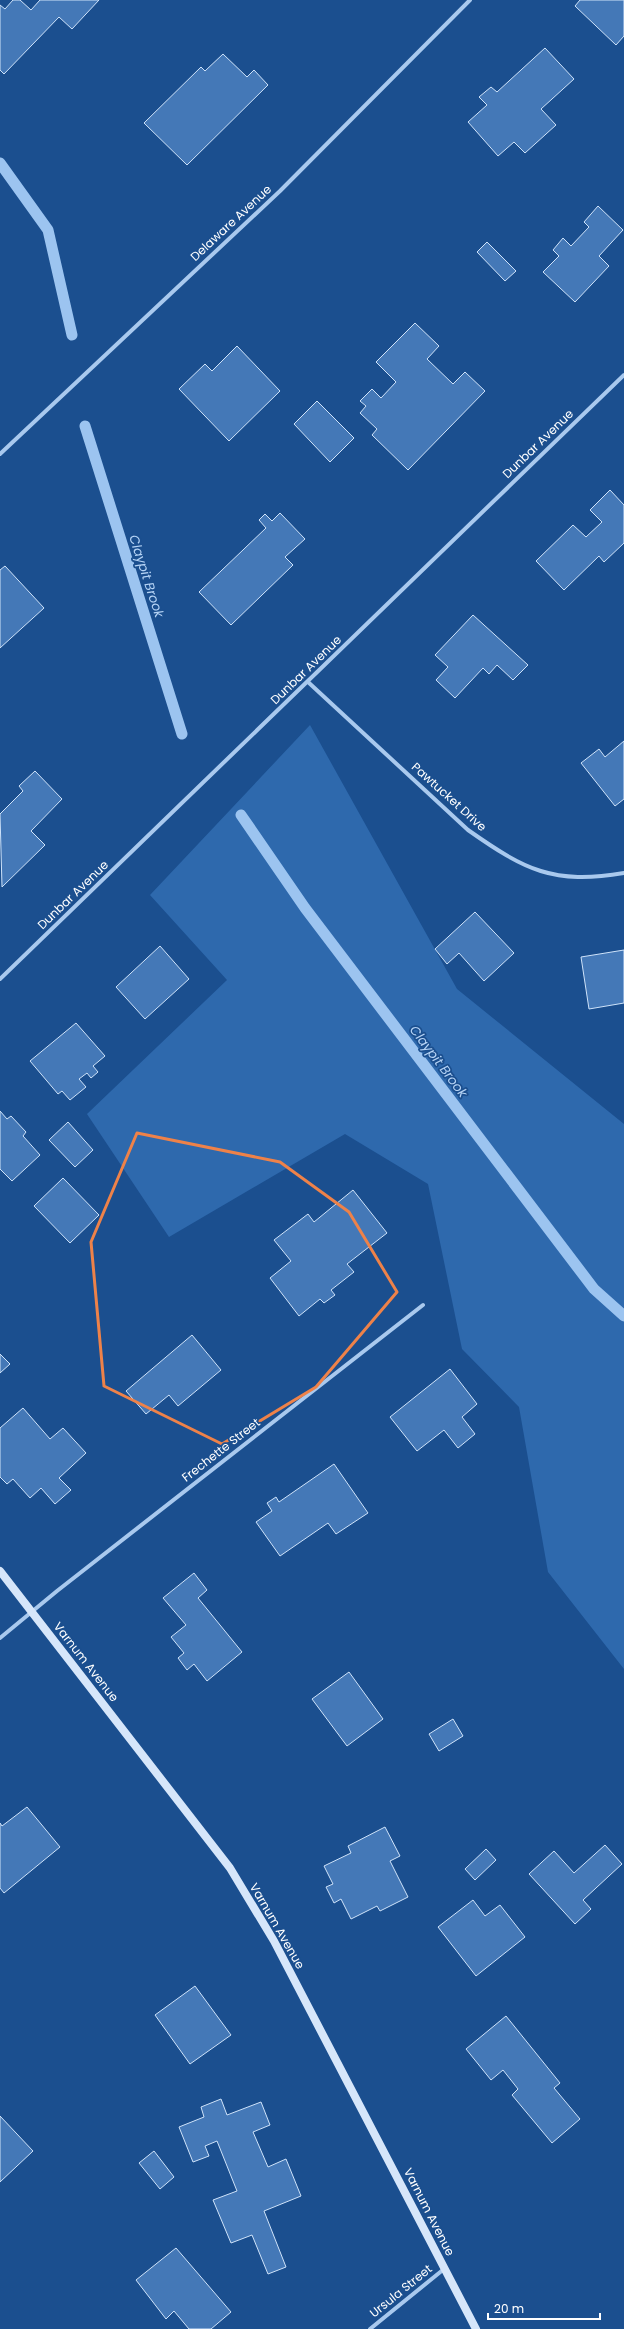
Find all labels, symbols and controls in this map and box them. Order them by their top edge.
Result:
street label: Delaware Avenue [186,181,275,265]
street label: Dunbar Avenue [498,405,577,482]
water label: Claypit Brook [124,532,169,621]
street label: Dunbar Avenue [266,631,345,708]
street label: Pawtucket Drive [408,758,491,835]
street label: Dunbar Avenue [33,856,112,933]
water label: Claypit Brook [405,1021,473,1102]
street label: Frechette Street [178,1414,263,1486]
street label: Varnum Avenue [50,1618,123,1705]
street label: Varnum Avenue [246,1880,309,1972]
street label: Varnum Avenue [400,2165,459,2259]
street label: Ursula Street [366,2260,436,2321]
scale bar [488,2295,600,2321]
text: 20 m [494,2300,524,2317]

